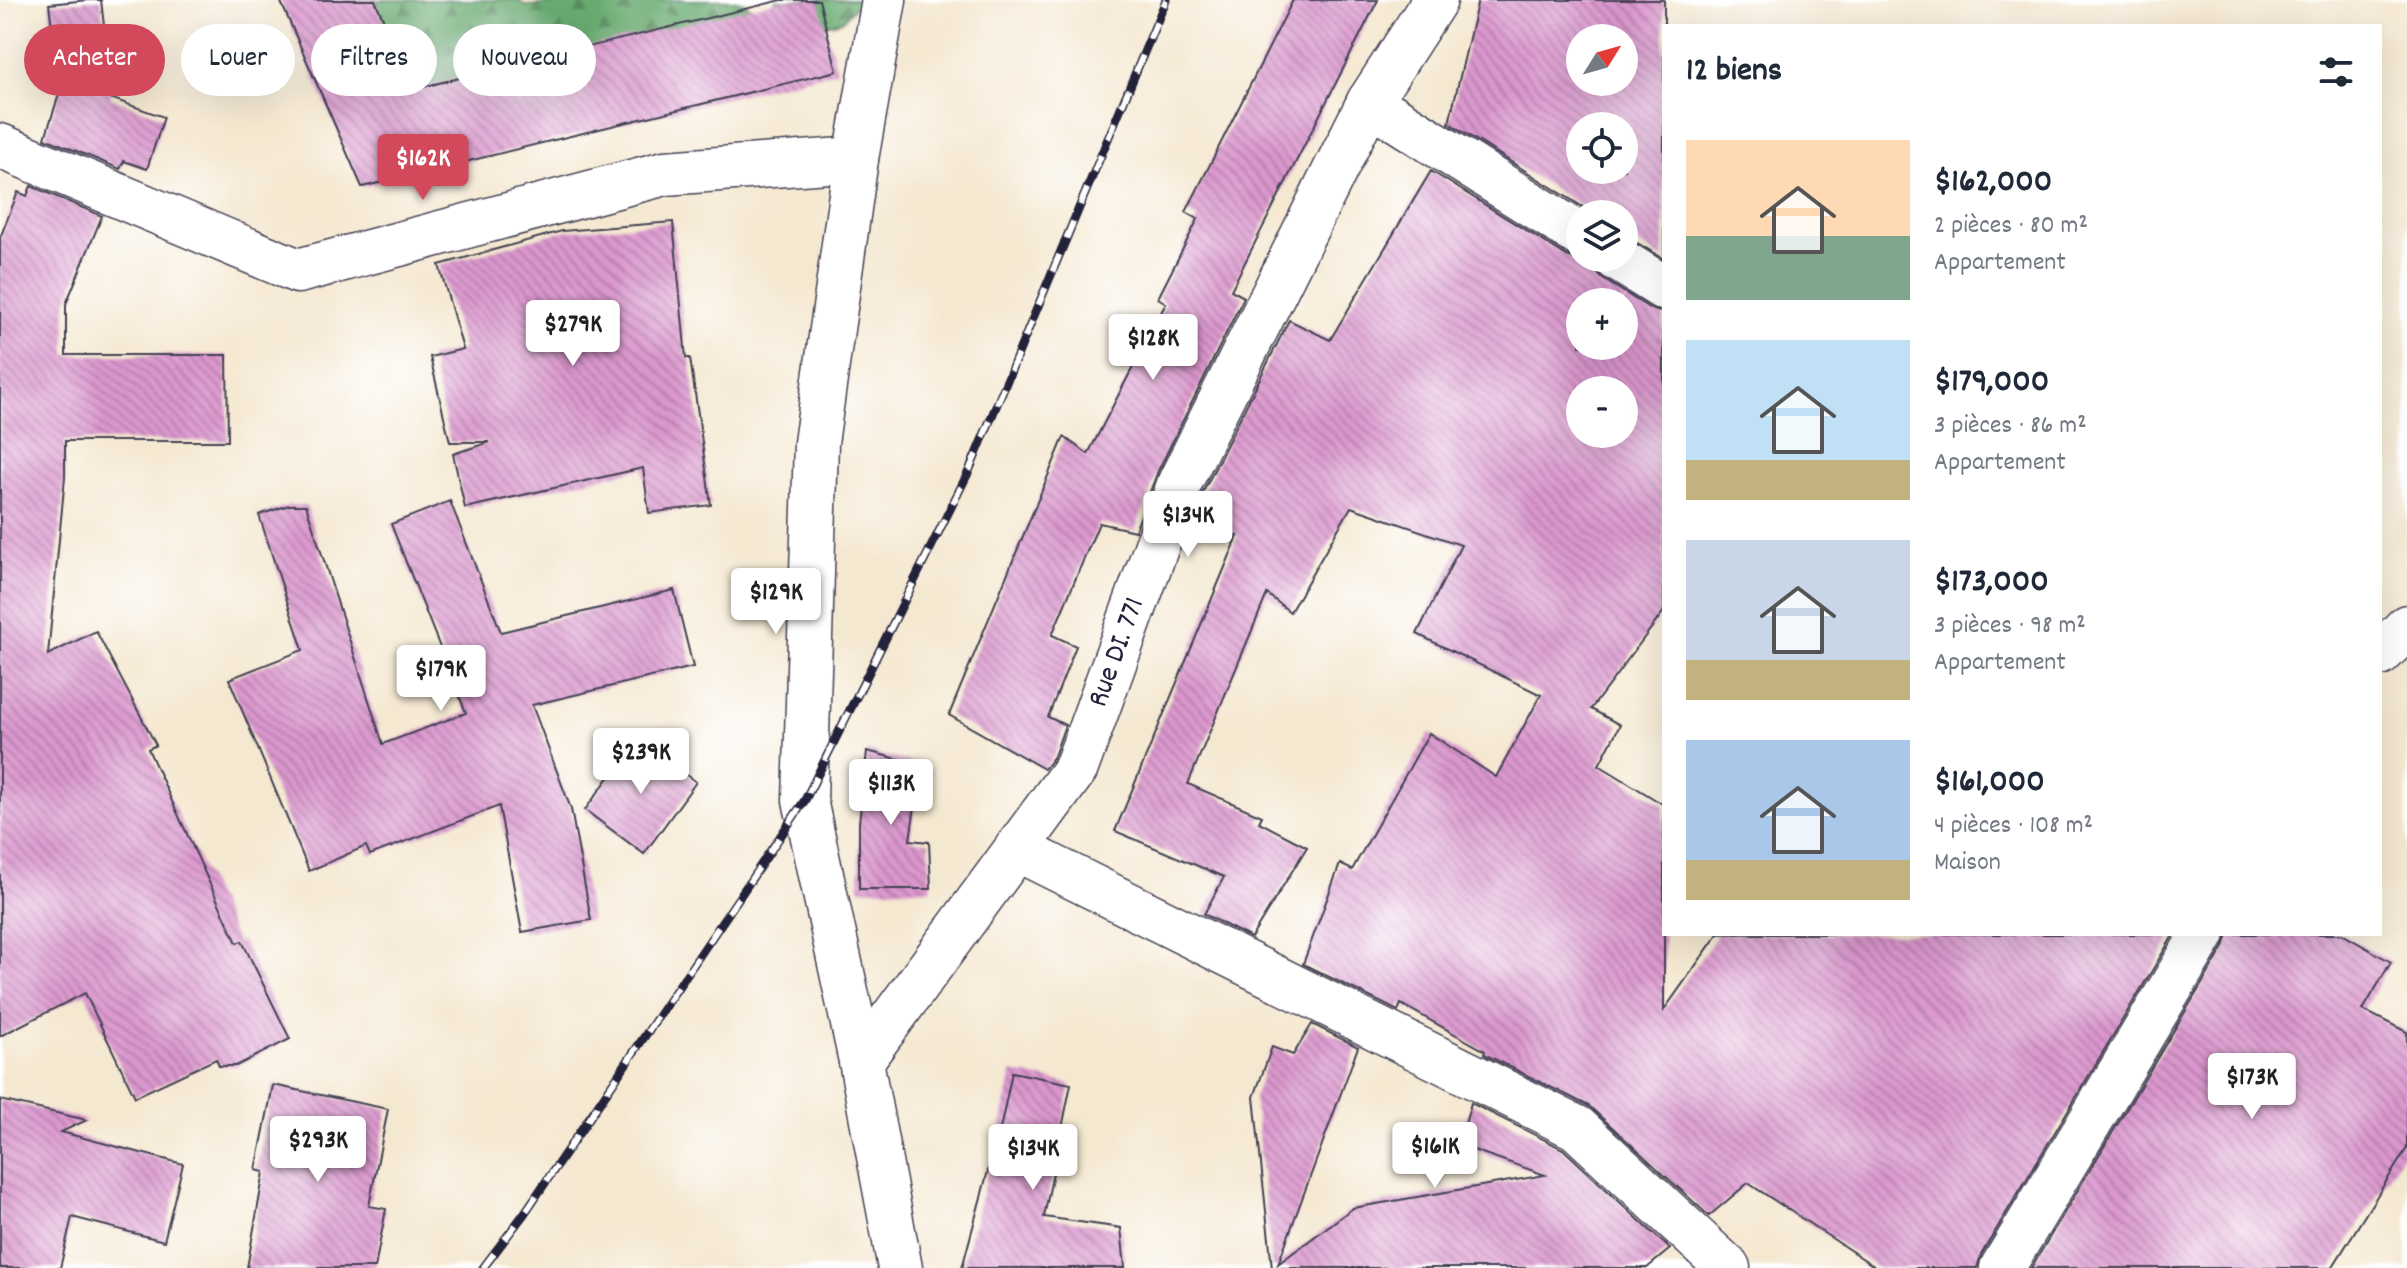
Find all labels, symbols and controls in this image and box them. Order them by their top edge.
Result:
chip: Acheter [24,24,165,96]
chip: Louer [181,24,295,96]
chip: Filtres [311,24,437,96]
chip: Nouveau [453,24,596,96]
north arrow [1566,24,1638,96]
map controls [1566,24,1638,448]
text: 12 biens [1686,48,1782,97]
icon: filters [2314,50,2358,94]
button: locate [1566,112,1638,184]
pin: $162K [367,134,479,202]
text: $162K [396,141,451,178]
text: $162,000 [1934,159,2052,208]
icon: home [1750,172,1846,268]
button: layers [1566,200,1638,272]
text: 2 pièces · 80 m² [1934,208,2088,245]
text: Appartement [1934,245,2066,282]
button: + [1566,288,1638,360]
pin: $279K [517,300,629,368]
text: $279K [544,307,602,344]
pin: $128K [1097,314,1209,382]
text: $128K [1127,321,1179,358]
text: $179,000 [1934,359,2049,408]
icon: home [1750,372,1846,468]
button: − [1566,376,1638,448]
text: 3 pièces · 86 m² [1934,408,2087,445]
text: Appartement [1934,445,2066,482]
pin: $134K [1132,491,1244,559]
text: $134K [1161,498,1215,535]
text: $173,000 [1934,559,2049,608]
pin: $129K [720,568,832,636]
icon: home [1750,572,1846,668]
text: $129K [749,575,803,612]
street label: Rue DI. 771 [1078,592,1158,714]
text: 3 pièces · 98 m² [1934,608,2086,645]
pin: $179K [385,645,497,713]
text: Appartement [1934,645,2066,682]
text: $179K [415,652,467,689]
pin: $239K [585,728,697,796]
text: $239K [611,735,671,772]
pin: $113K [835,759,947,827]
text: $161,000 [1934,759,2045,808]
text: $113K [867,766,915,803]
icon: home [1750,772,1846,868]
text: 4 pièces · 108 m² [1934,808,2093,845]
text: Maison [1934,845,2001,882]
pin: $173K [2196,1053,2308,1121]
text: $173K [2226,1060,2278,1097]
pin: $293K [262,1116,374,1184]
pin: $161K [1379,1122,1491,1190]
text: $293K [288,1123,348,1160]
pin: $134K [977,1124,1089,1192]
text: $161K [1410,1129,1460,1166]
text: $134K [1006,1131,1060,1168]

